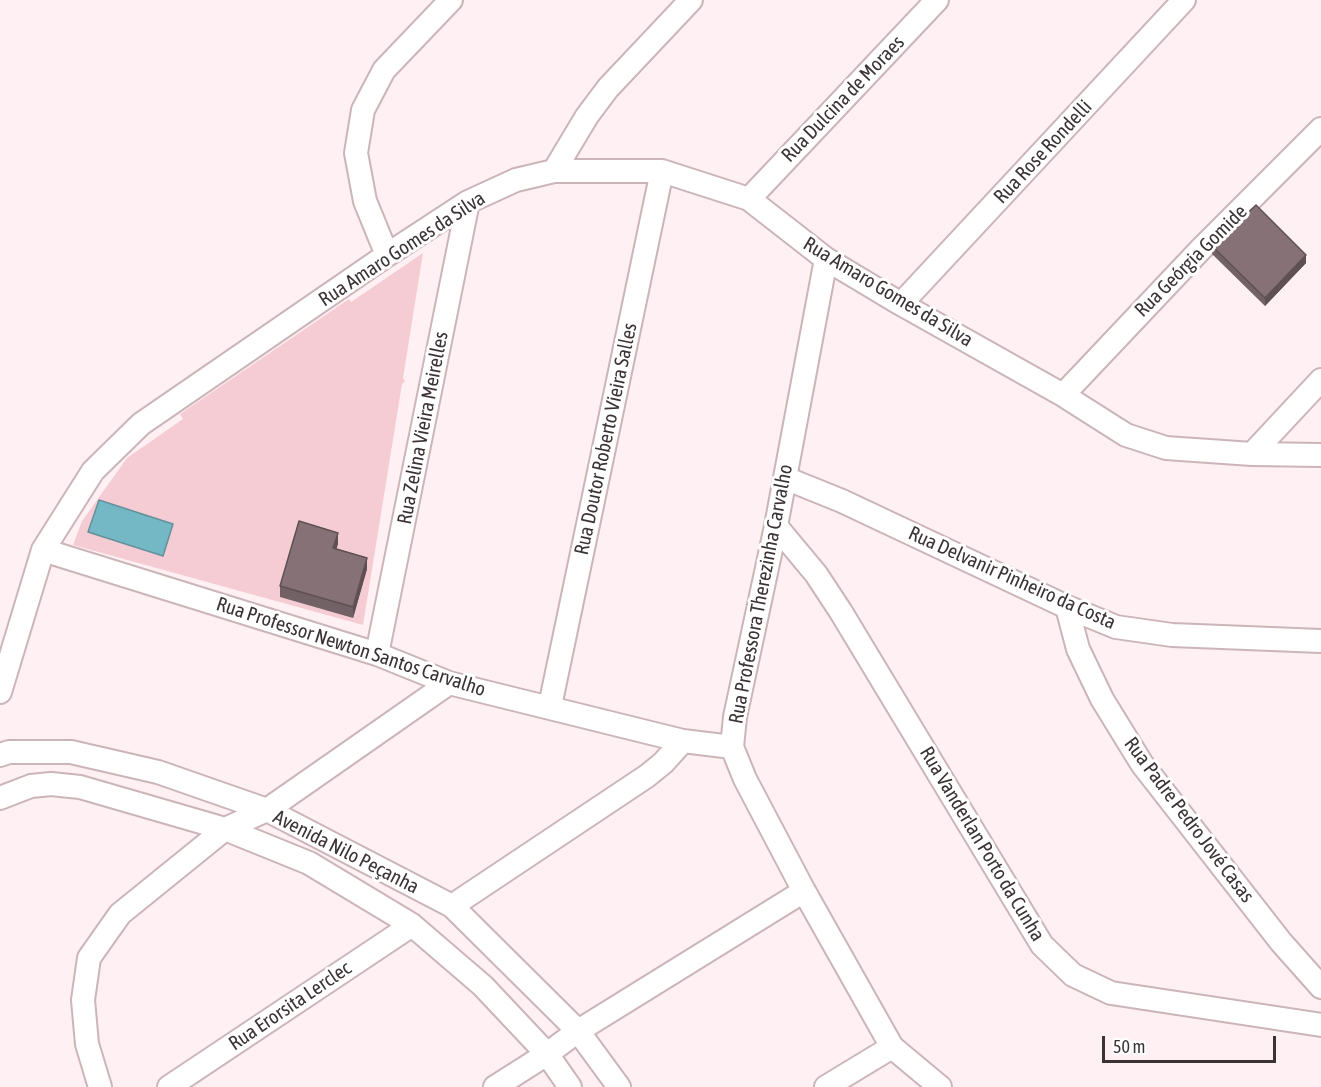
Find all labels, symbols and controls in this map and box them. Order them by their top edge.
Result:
street label: Rua Dulcina de Moraes [777,31,909,167]
street label: Rua Rose Rondelli [989,95,1097,209]
street label: Rua Amaro Gomes da Silva [314,186,490,312]
street label: Rua Geórgia Gomide [1130,200,1252,322]
street label: Rua Amaro Gomes da Silva [799,232,977,352]
street label: Rua Doutor Roberto Vieira Salles [570,321,642,557]
street label: Rua Zelina Vieira Meirelles [393,330,453,526]
street label: Rua Professora Therezinha Carvalho [724,462,798,726]
street label: Rua Delvanir Pinheiro da Costa [905,521,1119,635]
street label: Rua Professor Newton Santos Carvalho [213,592,489,702]
street label: Rua Padre Pedro Jové Casas [1119,733,1259,907]
street label: Rua Vanderlan Porto da Cunha [914,742,1050,946]
street label: Avenida Nilo Peçanha [269,805,423,899]
street label: Rua Erorsita Lerclec [224,956,356,1056]
scale bar [1105,1024,1279,1062]
text: 50 m [1113,1036,1145,1057]

